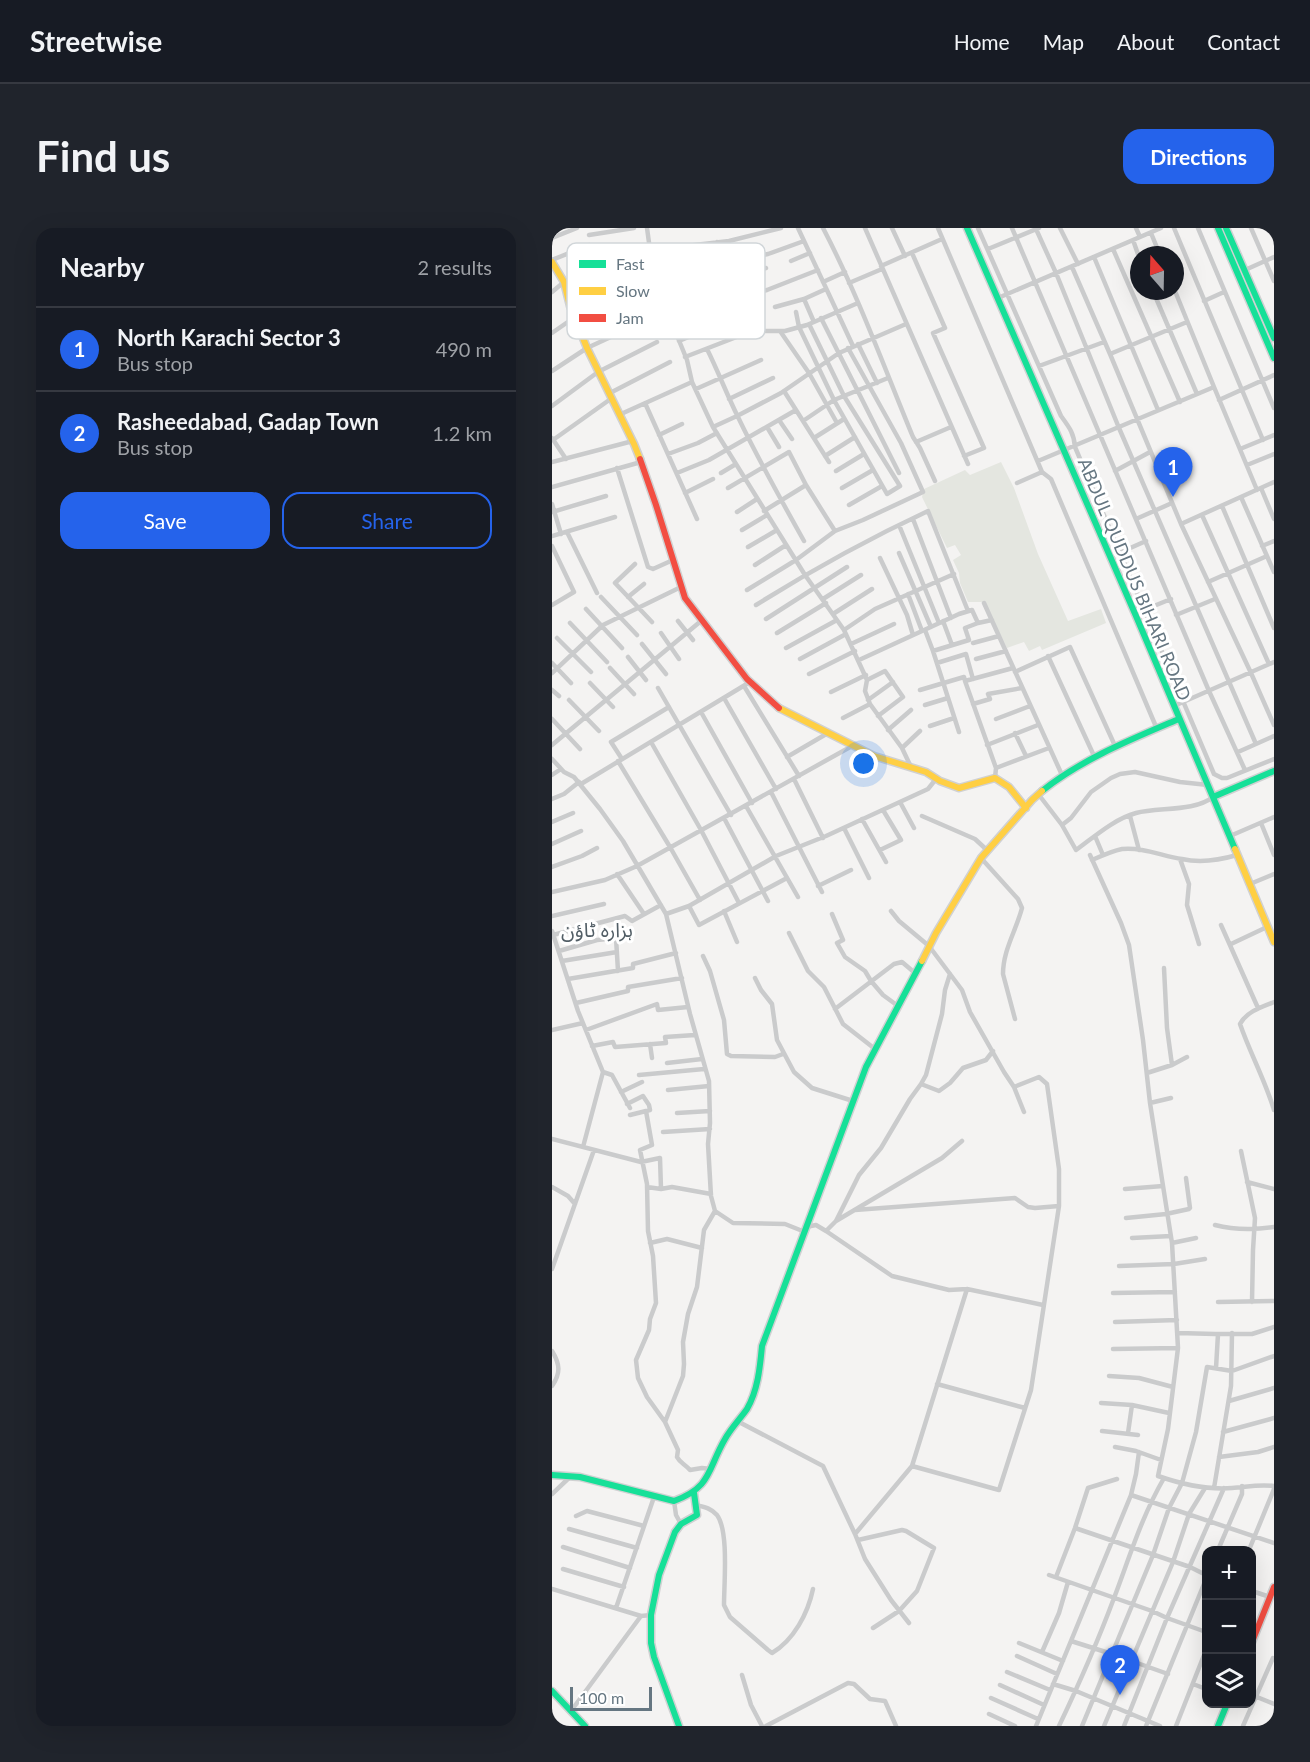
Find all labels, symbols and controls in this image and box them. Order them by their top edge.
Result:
text: Streetwise [30,24,162,58]
text: Home [954,29,1010,54]
text: Map [1043,29,1084,54]
text: About [1117,29,1174,54]
text: Contact [1207,29,1280,54]
button: Directions [1123,129,1274,184]
text: Find us [36,131,170,181]
legend [567,243,765,339]
north arrow [1130,246,1184,300]
text: Nearby [60,251,145,283]
text: Fast [616,254,645,273]
text: 2 results [417,255,492,279]
text: Slow [616,281,650,300]
text: Jam [616,308,644,327]
text: North Karachi Sector 3 [117,324,341,351]
text: 1 [74,337,85,361]
text: 490 m [436,337,492,361]
text: Bus stop [117,351,193,375]
text: Rasheedabad, Gadap Town [117,408,379,435]
text: 2 [74,421,85,445]
text: 1.2 km [432,421,492,445]
text: Bus stop [117,435,193,459]
pin: 1 [1154,448,1192,497]
street label: ABDUL QUDDUS BIHARI ROAD [1074,454,1196,704]
button: Save [60,492,270,549]
button: Share [282,492,492,549]
your location [849,749,878,778]
district label: ہزارہ ٹاؤن [561,917,633,942]
map controls [1202,1546,1256,1708]
button: + [1202,1546,1256,1600]
button: − [1202,1600,1256,1654]
pin: 2 [1100,1646,1140,1695]
button: layers [1202,1654,1256,1708]
scale bar [570,1684,652,1712]
text: 100 m [579,1688,624,1707]

